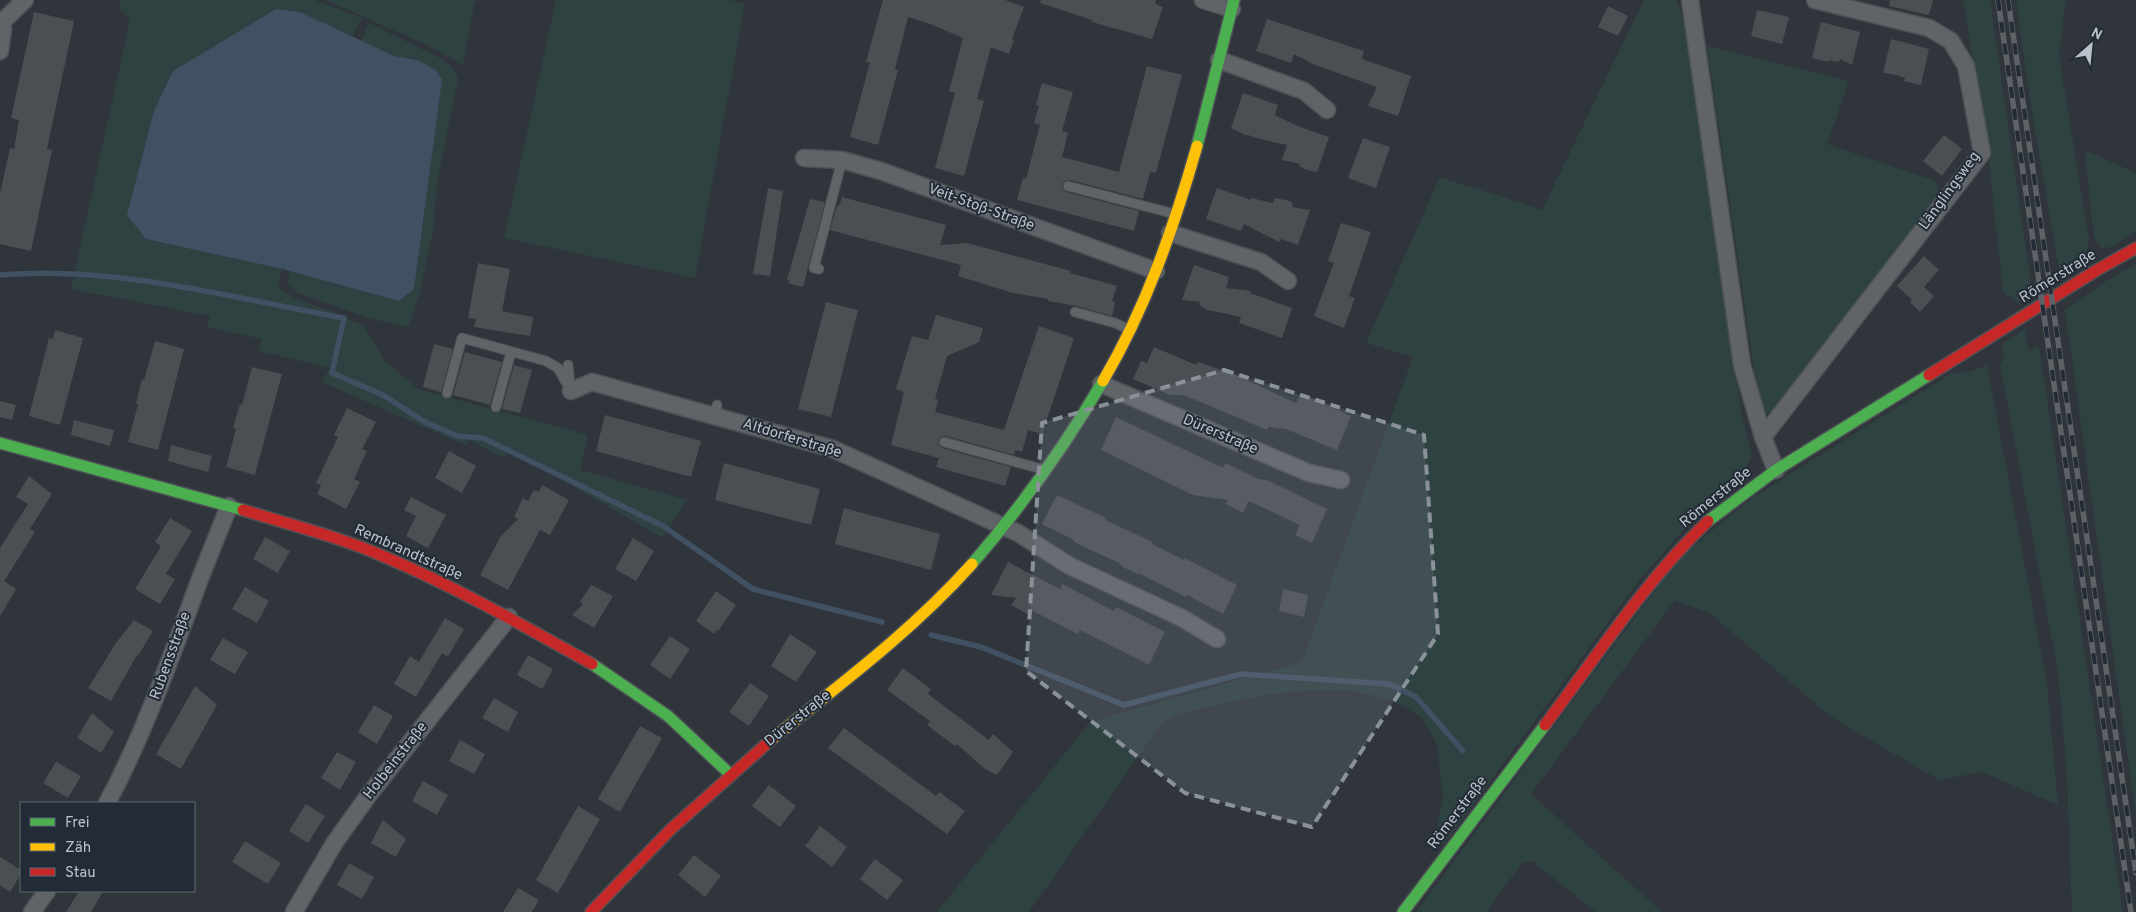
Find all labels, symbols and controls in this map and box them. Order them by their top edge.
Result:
north arrow [2066,20,2116,70]
text: N [2088,25,2105,45]
street label: Länglingsweg [1915,148,1985,234]
street label: Veit-Stoß-Straße [925,180,1037,236]
street label: Römerstraße [2016,246,2100,308]
street label: Dürerstraße [1180,411,1260,459]
street label: Altdorferstraße [740,415,844,463]
street label: Römerstraße [1676,463,1756,533]
street label: Rembrandtstraße [351,521,465,585]
street label: Rubensstraße [146,609,196,703]
street label: Dürerstraße [761,687,835,751]
street label: Holbeinstraße [360,718,432,804]
street label: Römerstraße [1424,773,1492,853]
legend [20,802,195,892]
text: Frei [65,814,90,833]
text: Zäh [65,839,91,858]
text: Stau [65,864,96,883]

